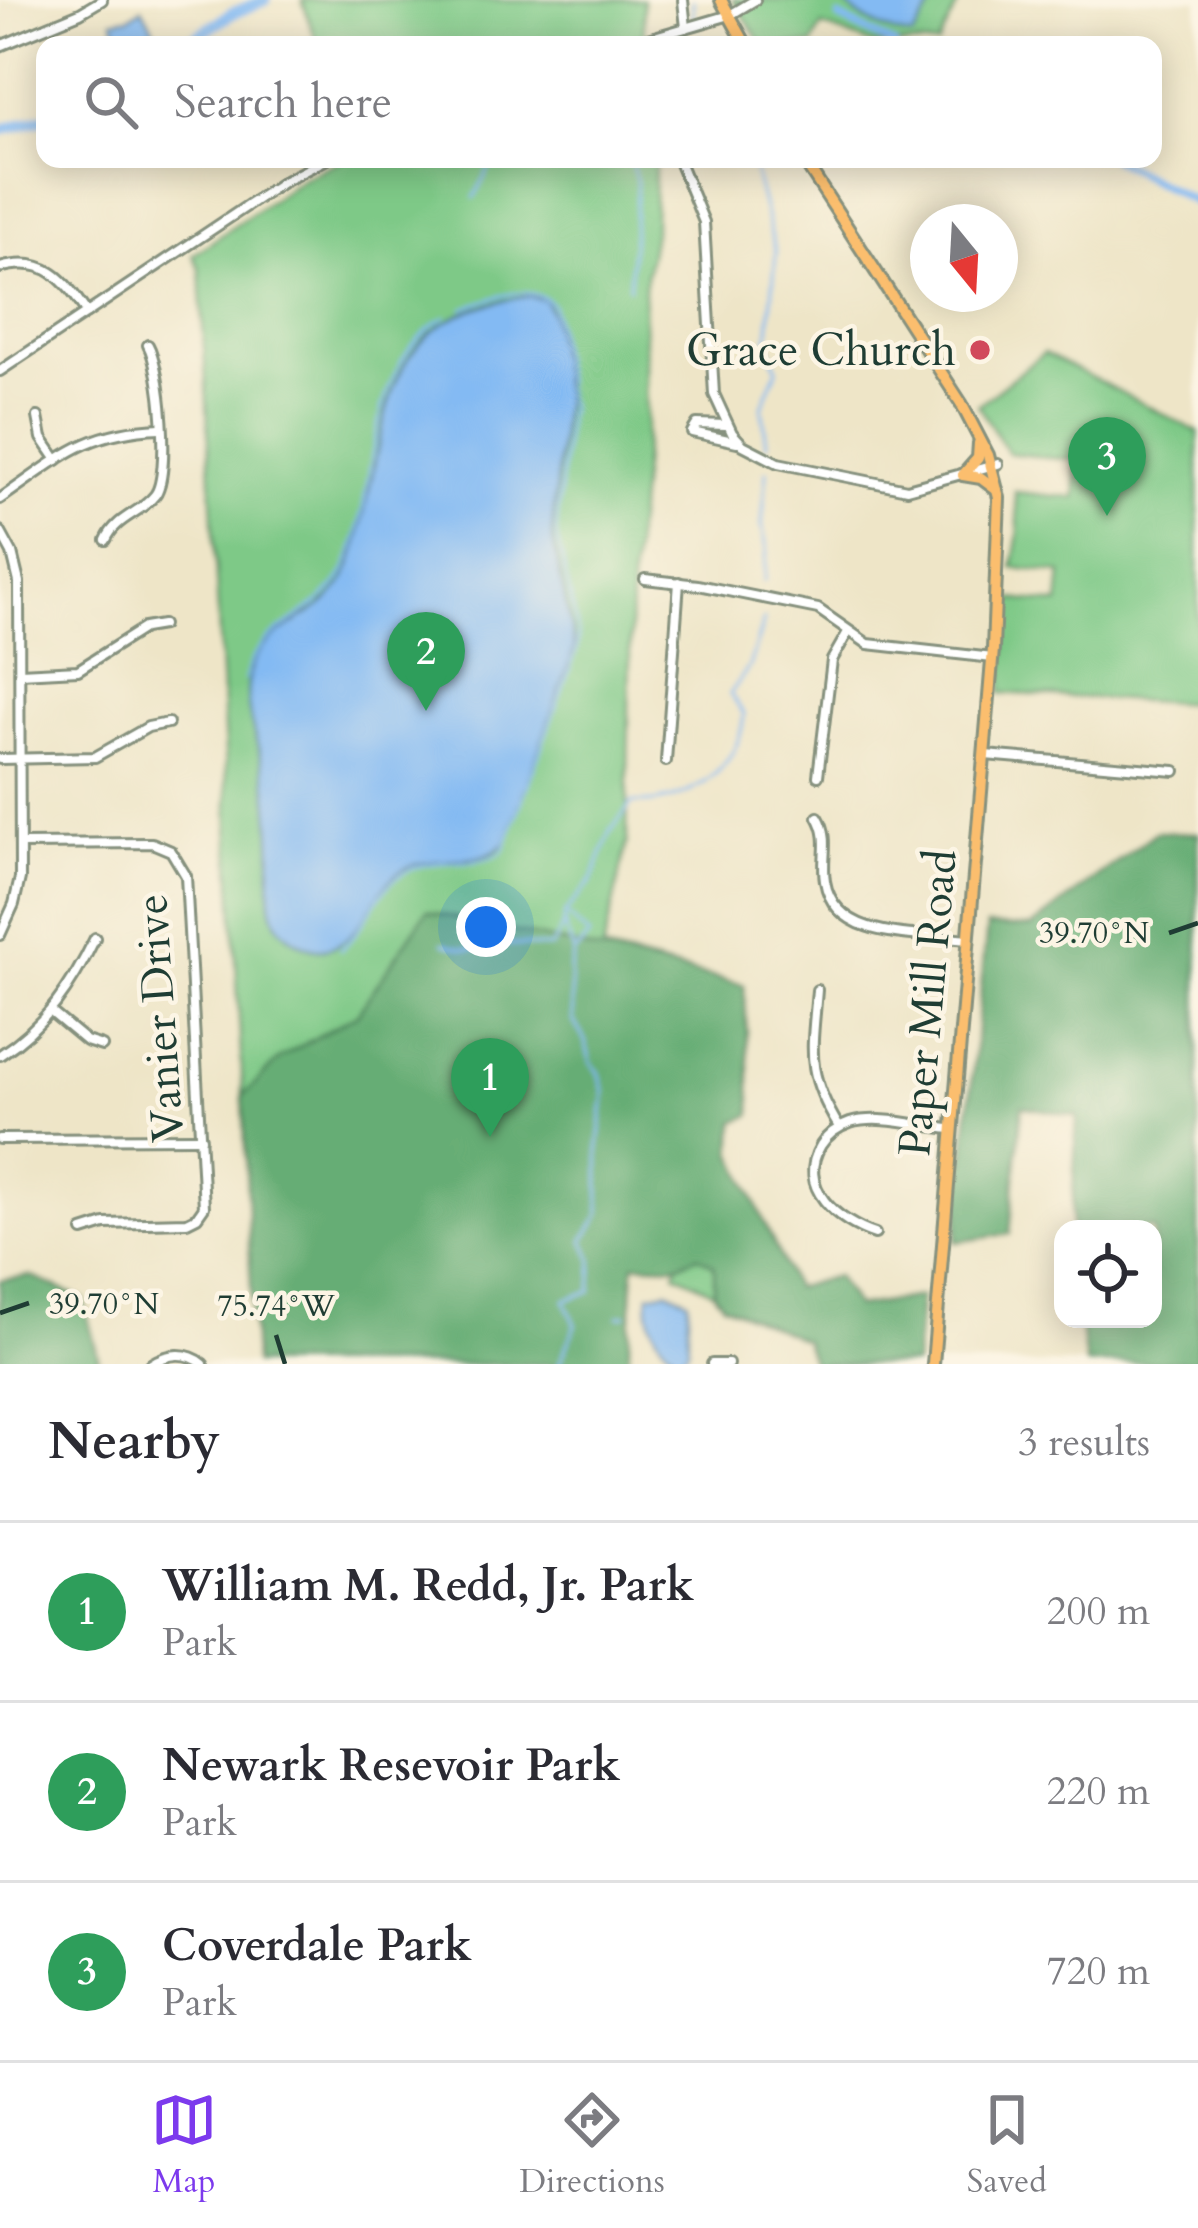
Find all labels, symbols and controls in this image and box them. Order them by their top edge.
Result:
search box [36,36,1162,168]
icon: search [78,69,144,135]
text: Search here [174,72,392,133]
north arrow [910,204,1018,312]
place label: Grace Church [686,320,956,381]
marker: Grace Church [967,337,993,363]
pin: 3 [1068,417,1146,516]
pin: 2 [387,612,465,711]
street label: Paper Mill Road [884,847,972,1159]
street label: Vanier Drive [121,892,199,1144]
your location [456,897,516,957]
text: 39.70°N [1039,913,1149,954]
pin: 1 [451,1038,529,1137]
map controls [1054,1220,1162,1328]
button: locate [1054,1220,1162,1328]
text: 39.70°N [49,1284,159,1325]
text: 75.74°W [217,1286,336,1327]
text: Nearby [48,1407,220,1477]
text: 3 results [1018,1416,1150,1469]
text: William M. Redd, Jr. Park [162,1555,694,1616]
text: 1 [77,1585,97,1638]
text: 200 m [1047,1585,1150,1638]
text: Park [162,1616,237,1669]
text: Newark Resevoir Park [162,1735,620,1796]
text: 2 [77,1765,97,1818]
text: 220 m [1047,1765,1150,1818]
text: Park [162,1796,237,1849]
text: Coverdale Park [162,1915,472,1976]
text: 3 [77,1945,97,1998]
text: 720 m [1047,1945,1150,1998]
text: Park [162,1976,237,2029]
tab: Map [151,2087,217,2204]
tab: Directions [519,2087,665,2204]
tab: Saved [967,2087,1047,2204]

